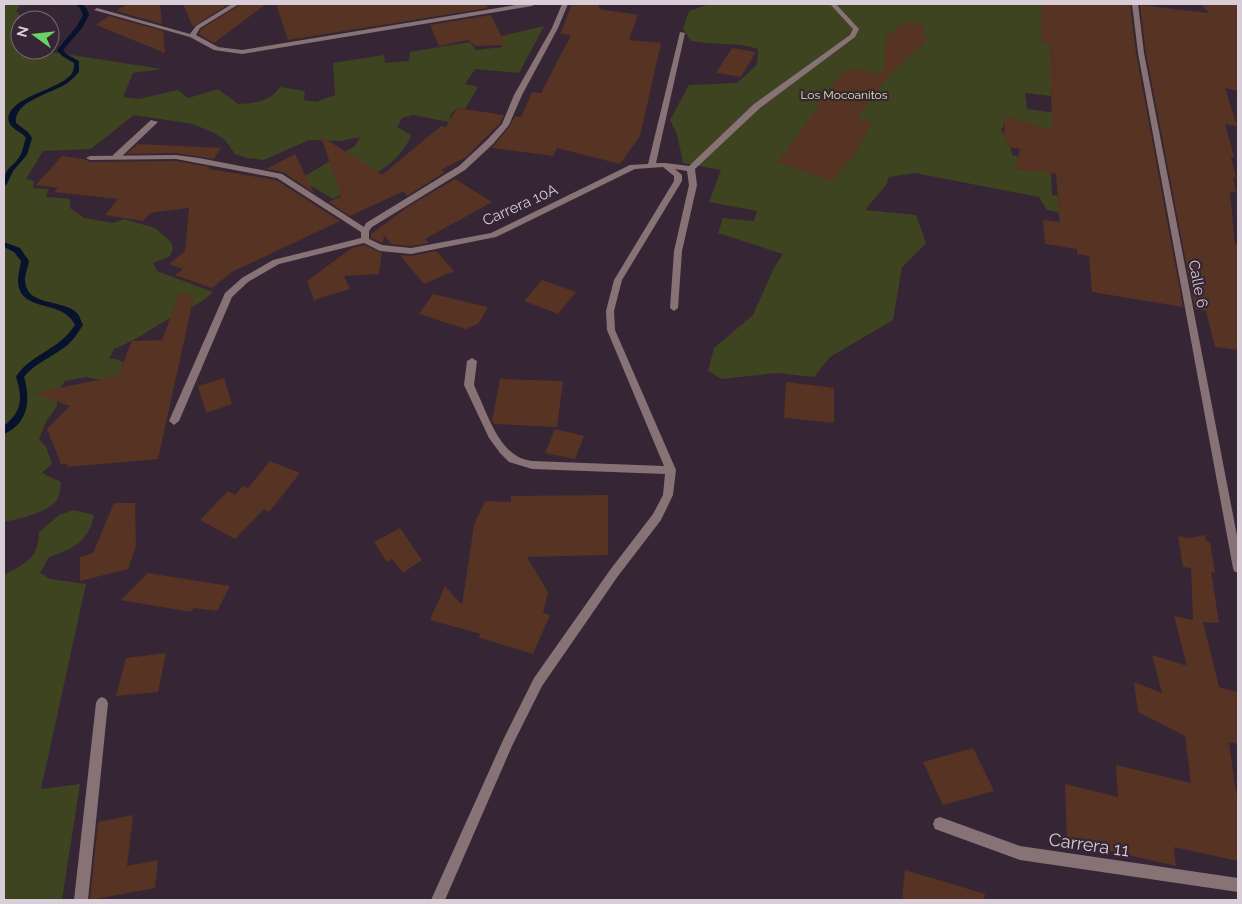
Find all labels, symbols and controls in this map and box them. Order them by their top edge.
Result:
north arrow [10,10,60,60]
text: N [13,24,32,39]
park label: Los Mocoanitos [800,88,888,102]
street label: Carrera 10A [480,180,560,230]
street label: Calle 6 [1185,259,1211,309]
street label: Carrera 11 [1047,828,1131,861]

